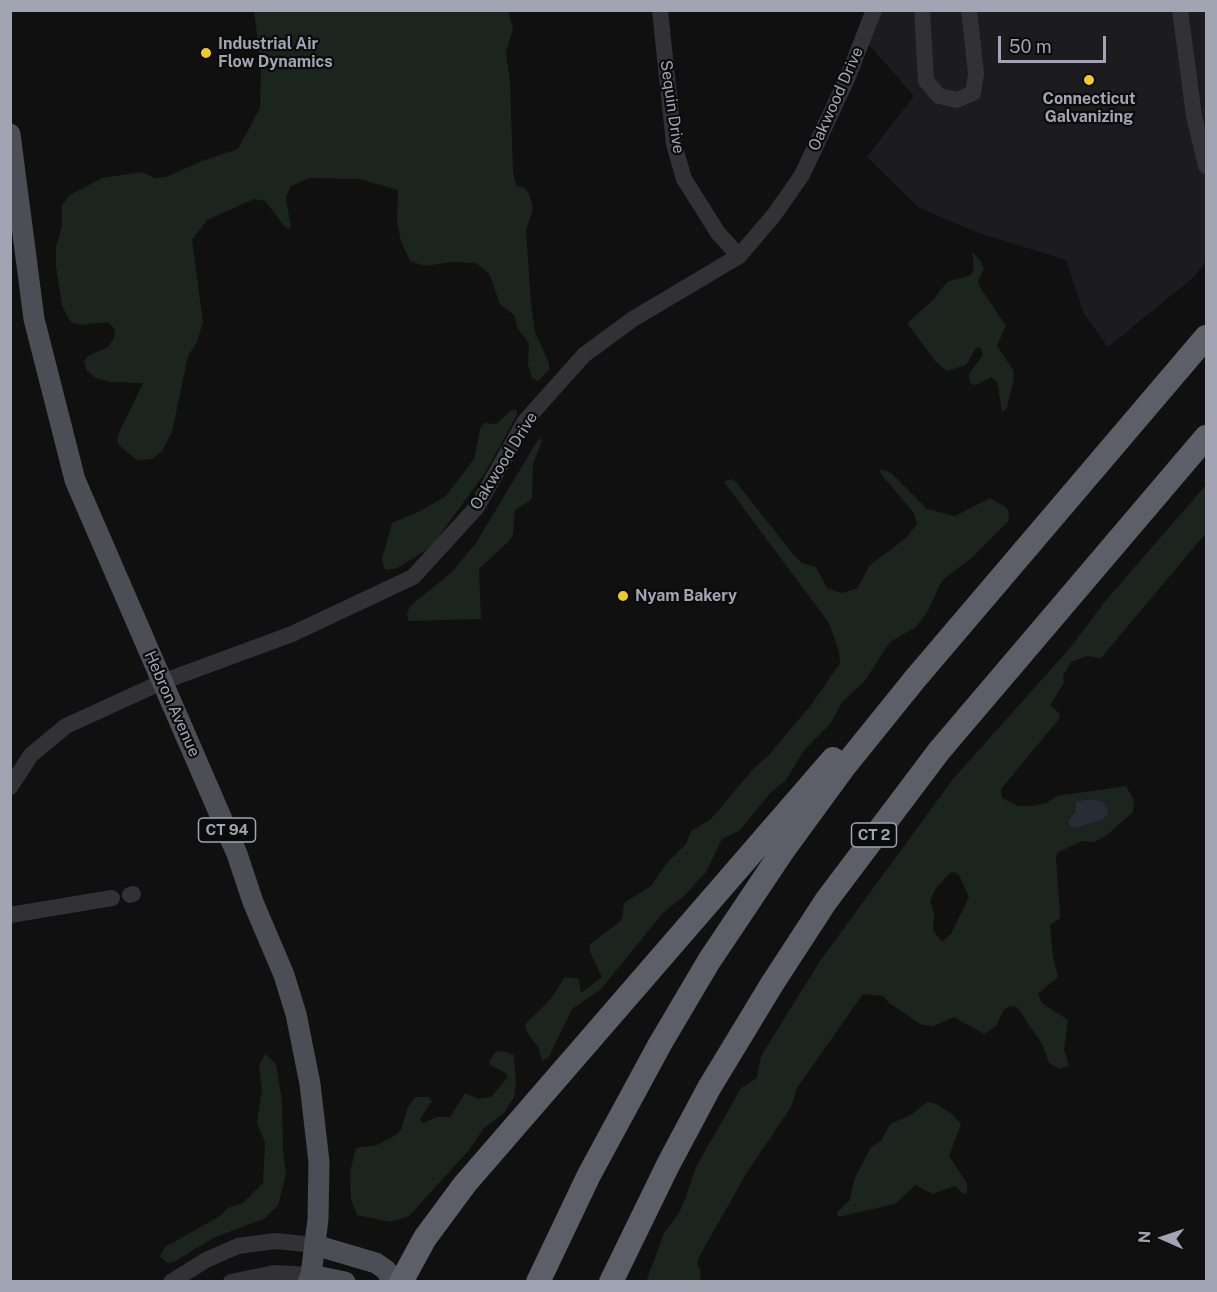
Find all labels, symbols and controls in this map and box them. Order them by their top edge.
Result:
scale bar [1001,24,1109,62]
place label: Industrial Air Flow Dynamics [218,34,333,72]
text: 50 m [1009,36,1052,57]
street label: Oakwood Drive [805,44,867,154]
marker: Industrial Air Flow Dynamics [199,46,213,60]
street label: Sequin Drive [656,59,688,155]
marker: Connecticut Galvanizing [1082,73,1096,87]
place label: Connecticut Galvanizing [1042,89,1136,127]
street label: Oakwood Drive [466,409,542,513]
place label: Nyam Bakery [635,586,737,606]
marker: Nyam Bakery [616,589,630,603]
street label: Hebron Avenue [140,648,204,760]
road number: CT 94 [198,818,256,842]
road number: CT 2 [852,823,896,847]
north arrow [1133,1208,1193,1268]
text: N [1135,1230,1154,1244]

